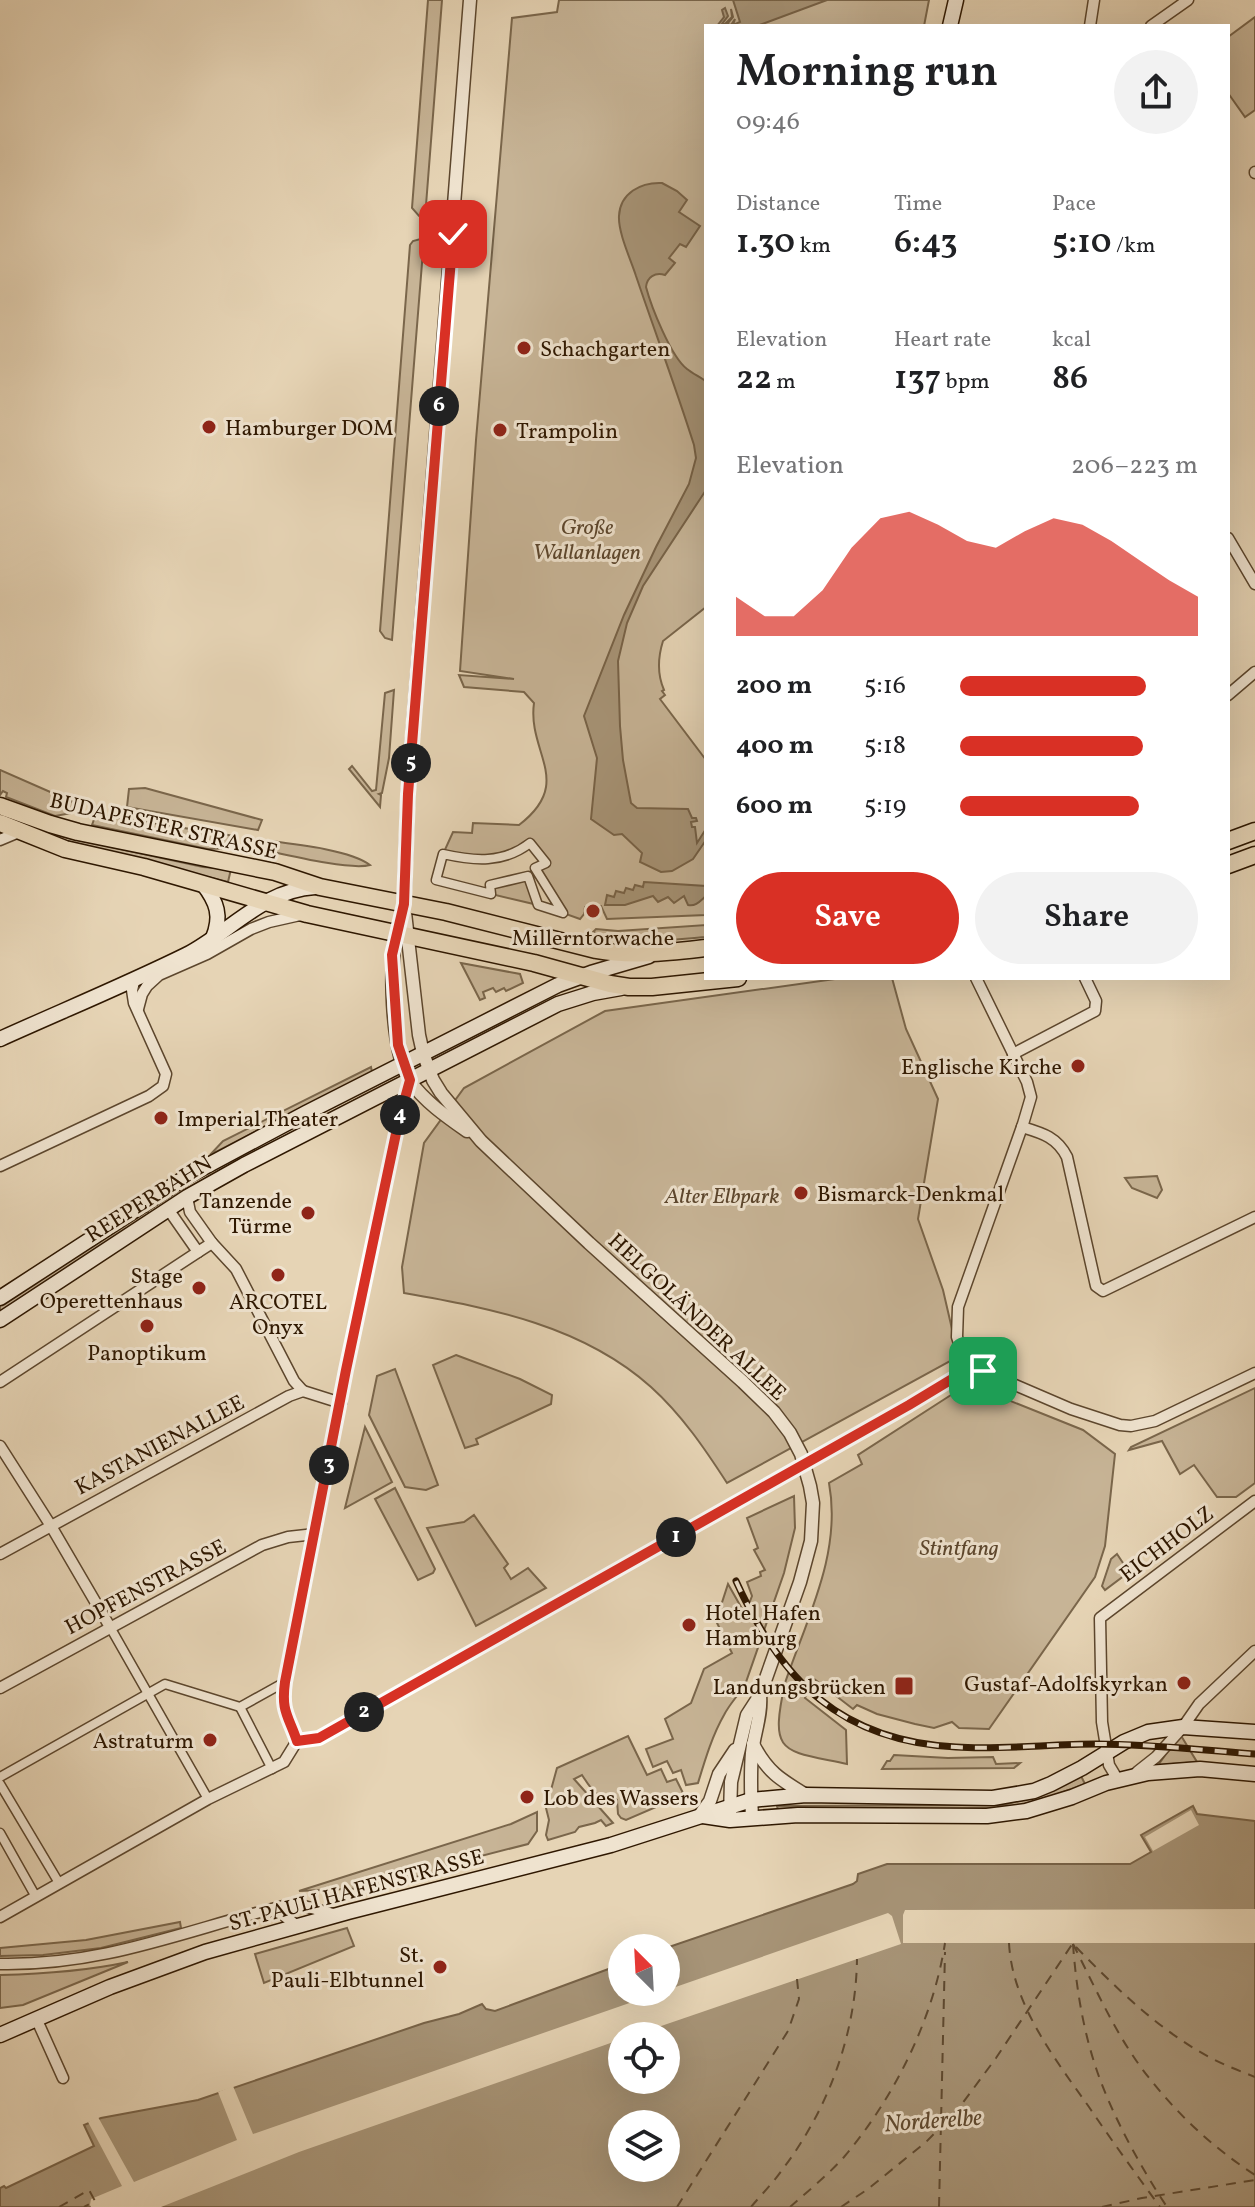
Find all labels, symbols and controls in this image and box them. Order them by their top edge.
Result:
text: Morning run [736,43,998,104]
button: share [1114,50,1198,134]
text: 09:46 [736,104,800,140]
text: Distance [736,189,820,220]
text: Time [894,189,942,220]
text: Pace [1052,189,1096,220]
pin [419,200,487,268]
icon: check [431,212,475,256]
text: 1.30 [736,220,795,267]
text: 6:43 [894,220,958,267]
text: 5:10 [1052,220,1112,267]
text: km [795,231,831,262]
text: /km [1112,231,1155,262]
text: Elevation [736,325,827,356]
text: Heart rate [894,325,991,356]
text: kcal [1052,325,1091,356]
place label: Schachgarten [540,335,670,366]
marker: Schachgarten [515,339,533,357]
text: 22 [736,356,772,403]
text: 137 [894,356,941,403]
text: 86 [1052,356,1088,403]
text: m [772,367,796,398]
text: bpm [941,367,990,398]
pin: 6 [419,386,459,426]
text: 6 [433,390,445,421]
place label: Hamburger DOM [225,414,394,445]
place label: Trampolin [516,417,618,448]
marker: Hamburger DOM [200,418,218,436]
marker: Trampolin [491,421,509,439]
text: Elevation [736,448,844,484]
text: 206–223 m [1071,448,1198,484]
park label: Große Wallanlagen [533,513,641,569]
text: 200 m [736,668,812,704]
text: 5:16 [864,668,906,704]
text: 400 m [736,728,814,764]
text: 5:18 [864,728,906,764]
pin: 5 [391,743,431,783]
text: 5 [406,747,416,778]
street label: BUDAPESTER STRASSE [46,786,281,869]
text: 600 m [736,788,813,824]
text: 5:19 [864,788,906,824]
button: Save [736,872,959,964]
button: Share [975,872,1198,964]
marker: Millerntorwache [584,902,602,920]
place label: Millerntorwache [512,924,674,955]
place label: Englische Kirche [901,1053,1062,1084]
marker: Englische Kirche [1069,1057,1087,1075]
pin: 4 [380,1095,420,1135]
text: 4 [393,1099,407,1130]
place label: Imperial Theater [177,1105,338,1136]
marker: Imperial Theater [152,1109,170,1127]
street label: REEPERBAHN [80,1149,219,1251]
place label: Bismarck-Denkmal [817,1180,1004,1211]
park label: Alter Elbpark [664,1182,779,1213]
marker: Bismarck-Denkmal [792,1184,810,1202]
place label: Tanzende Türme [199,1187,292,1243]
marker: Tanzende Türme [299,1204,317,1222]
street label: HELGOLÄNDER ALLEE [600,1227,792,1409]
place label: Stage Operettenhaus [40,1262,183,1318]
marker: ARCOTEL Onyx [269,1266,287,1284]
marker: Stage Operettenhaus [190,1279,208,1297]
place label: ARCOTEL Onyx [229,1288,327,1344]
marker: Panoptikum [138,1317,156,1335]
pin [949,1337,1017,1405]
place label: Panoptikum [87,1339,207,1370]
icon: arrive [961,1349,1005,1393]
street label: KASTANIENALLEE [70,1388,251,1504]
pin: 3 [309,1445,349,1485]
text: 3 [323,1449,335,1480]
street label: EICHHOLZ [1114,1499,1221,1591]
pin: 1 [656,1517,696,1557]
text: 1 [672,1521,680,1552]
street label: HOPFENSTRASSE [60,1533,232,1644]
park label: Stintfang [919,1534,999,1565]
place label: Hotel Hafen Hamburg [705,1599,821,1655]
marker: Hotel Hafen Hamburg [680,1616,698,1634]
place label: Gustaf-Adolfskyrkan [964,1670,1168,1701]
place label: Landungsbrücken [713,1673,886,1704]
marker: Gustaf-Adolfskyrkan [1175,1674,1193,1692]
marker: Landungsbrücken [893,1675,915,1697]
pin: 2 [344,1692,384,1732]
text: 2 [358,1696,370,1727]
place label: Astraturm [93,1727,194,1758]
marker: Astraturm [201,1731,219,1749]
place label: Lob des Wassers [543,1784,699,1815]
marker: Lob des Wassers [518,1788,536,1806]
street label: ST. PAULI HAFENSTRASSE [226,1842,488,1940]
north arrow [608,1934,680,2006]
map controls [608,1934,680,2182]
place label: St. Pauli-Elbtunnel [271,1941,424,1997]
marker: St. Pauli-Elbtunnel [431,1958,449,1976]
button: locate [608,2022,680,2094]
water label: Norderelbe [883,2102,983,2142]
button: layers [608,2110,680,2182]

